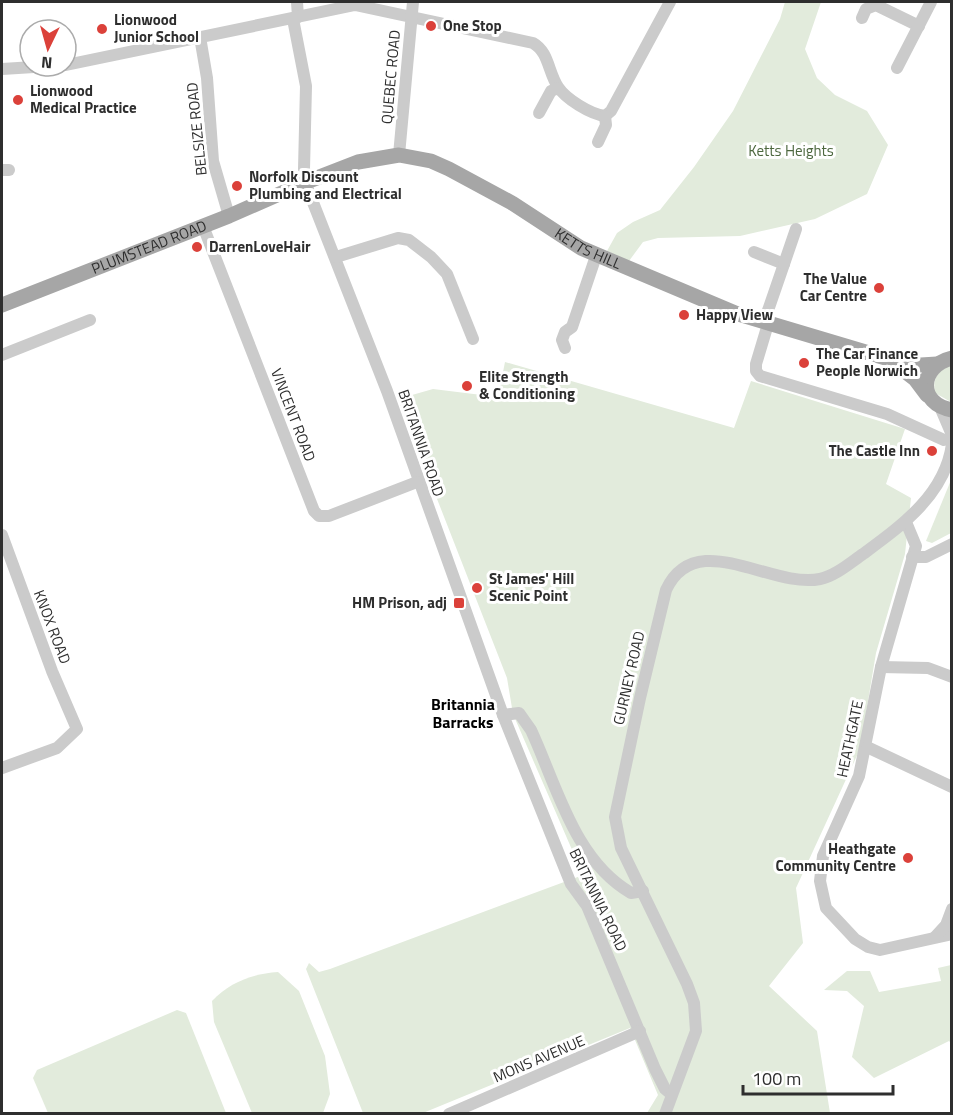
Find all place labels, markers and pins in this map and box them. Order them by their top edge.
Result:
place label: Lionwood Junior School [114,8,199,48]
place label: One Stop [443,14,502,37]
marker: One Stop [424,19,438,33]
marker: Lionwood Junior School [95,22,109,36]
place label: Lionwood Medical Practice [30,79,137,119]
marker: Lionwood Medical Practice [11,93,25,107]
place label: Norfolk Discount Plumbing and Electrical [249,165,402,205]
marker: Norfolk Discount Plumbing and Electrical [230,179,244,193]
place label: DarrenLoveHair [209,235,311,258]
marker: DarrenLoveHair [190,240,204,254]
place label: The Value Car Centre [800,267,867,307]
marker: The Value Car Centre [872,281,886,295]
place label: Happy View [696,303,773,326]
marker: Happy View [677,308,691,322]
place label: The Car Finance People Norwich [816,342,919,382]
marker: The Car Finance People Norwich [797,356,811,370]
place label: Elite Strength & Conditioning [479,365,575,405]
marker: Elite Strength & Conditioning [460,379,474,393]
place label: The Castle Inn [829,439,920,462]
marker: The Castle Inn [925,444,939,458]
place label: St James' Hill Scenic Point [489,567,574,607]
marker: St James' Hill Scenic Point [470,581,484,595]
place label: HM Prison, adj [352,591,447,614]
marker: HM Prison, adj [452,596,466,610]
place label: Heathgate Community Centre [775,837,896,877]
marker: Heathgate Community Centre [901,851,915,865]

